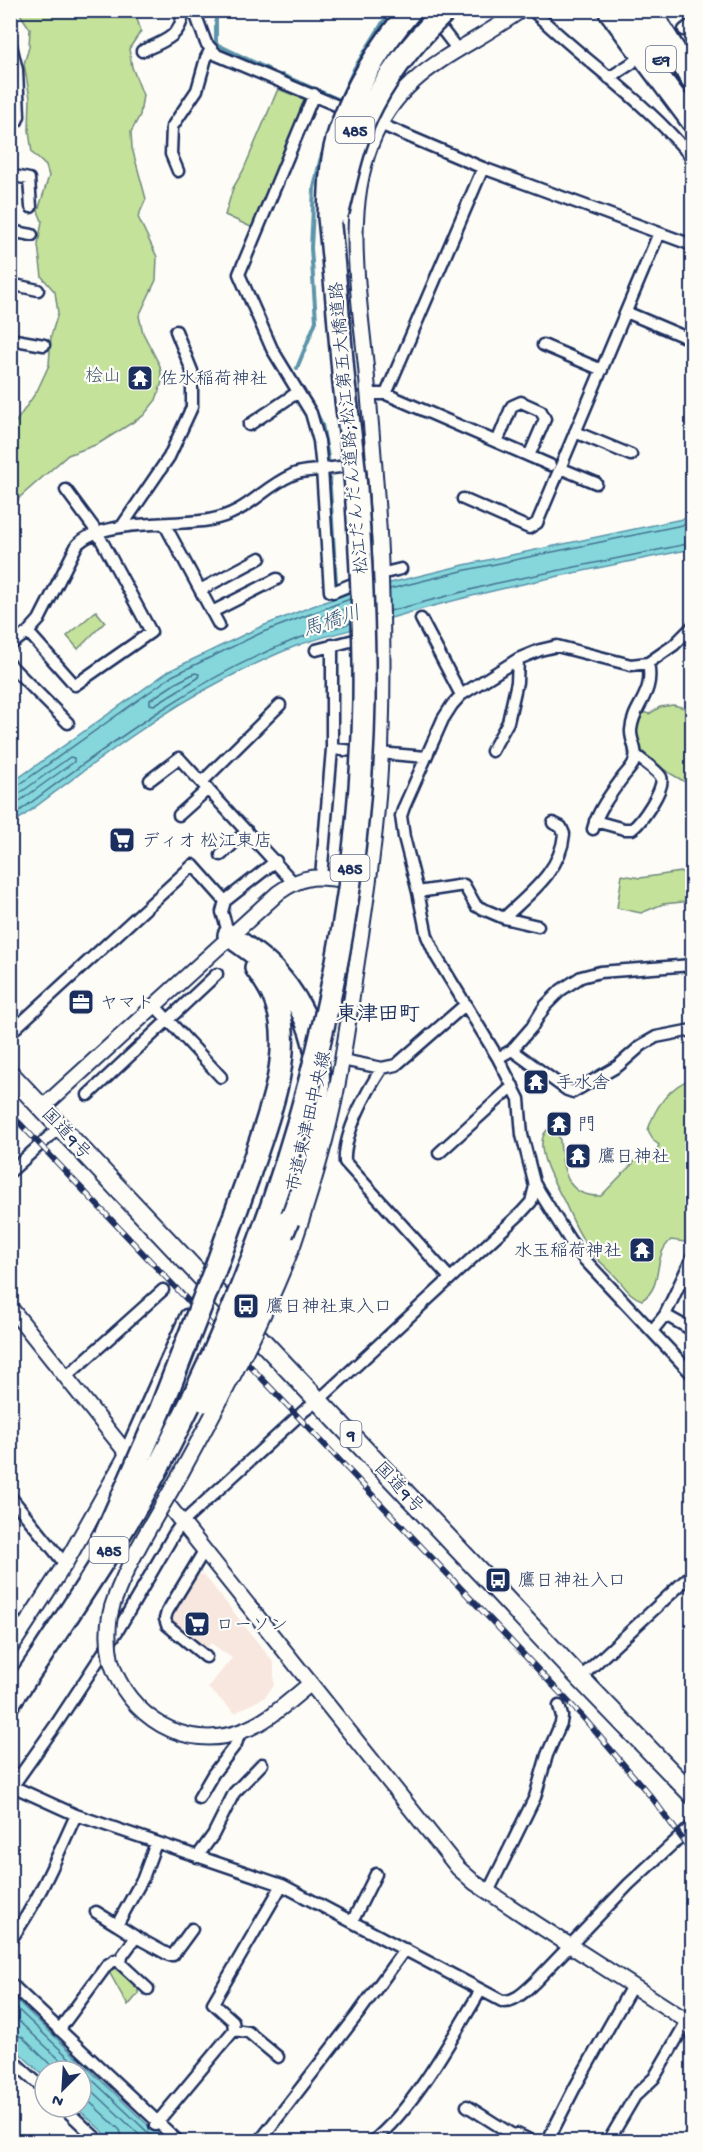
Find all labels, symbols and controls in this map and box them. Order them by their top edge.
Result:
road number: E9 [646,46,676,72]
road number: 485 [336,117,374,143]
street label: 松江だんだん道路;松江第五大橋道路 [326,281,374,575]
temple icon: 佐水稲荷神社 [125,363,155,393]
park label: 桧山 [85,366,121,388]
place label: 佐水稲荷神社 [160,369,268,391]
water label: 馬橋川 [300,602,364,644]
supermarket icon: ディオ 松江東店 [107,825,137,855]
place label: ディオ 松江東店 [142,831,272,853]
road number: 485 [330,855,370,881]
office icon: ヤマト [66,987,96,1017]
place label: ヤマト [100,994,154,1015]
district label: 東津田町 [336,1002,420,1029]
street label: 市道東津田中央線 [283,1049,337,1194]
temple icon: 手水舎 [521,1067,551,1097]
place label: 手水舎 [556,1073,610,1095]
street label: 国道9号 [36,1104,95,1165]
temple icon: 門 [544,1109,574,1139]
place label: 門 [578,1116,596,1137]
temple icon: 鷹日神社 [563,1141,593,1171]
place label: 鷹日神社 [598,1147,670,1169]
temple icon: 水玉稲荷神社 [627,1235,657,1265]
place label: 水玉稲荷神社 [514,1241,622,1263]
bus stop icon: 鷹日神社東入口 [231,1291,261,1321]
place label: 鷹日神社東入口 [266,1297,392,1319]
road number: 9 [340,1421,362,1447]
street label: 国道9号 [369,1458,428,1519]
road number: 485 [90,1537,128,1563]
bus stop icon: 鷹日神社入口 [483,1565,513,1595]
place label: 鷹日神社入口 [518,1571,626,1593]
supermarket icon: ローソン [182,1609,212,1639]
place label: ローソン [216,1616,288,1637]
north arrow [33,2059,93,2119]
text: N [49,2088,67,2110]

